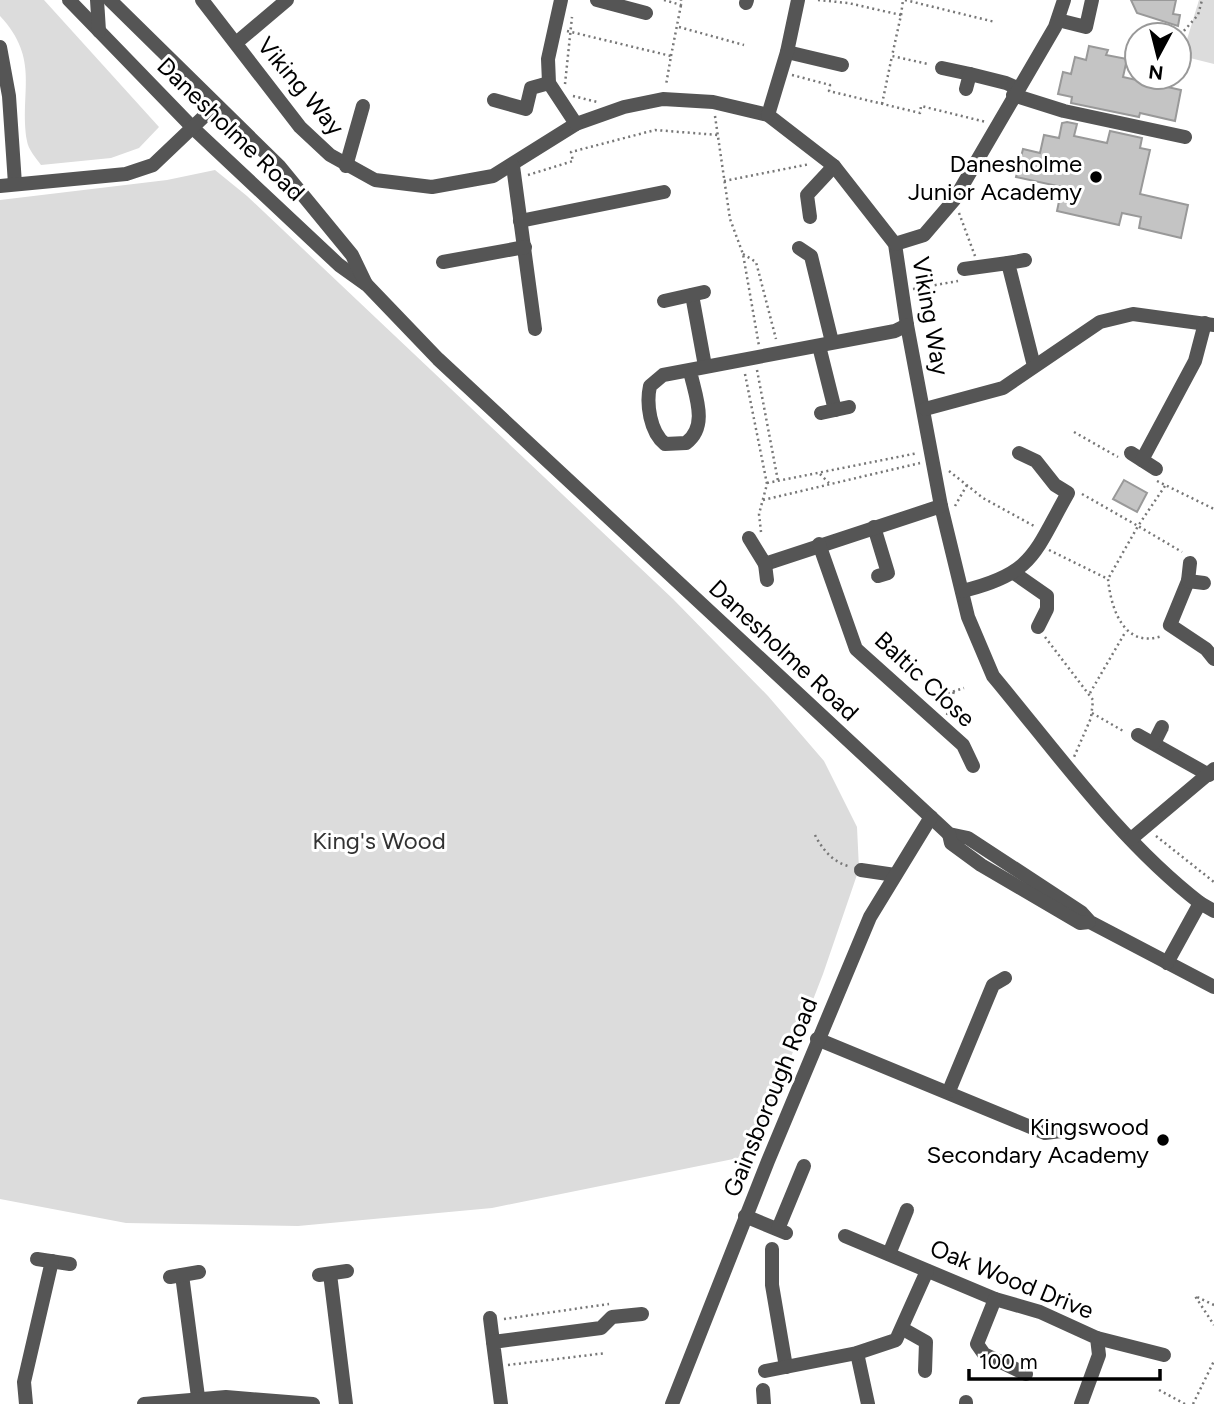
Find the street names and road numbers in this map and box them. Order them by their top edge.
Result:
street label: Viking Way [251,31,351,141]
street label: Danesholme Road [151,51,311,207]
street label: Viking Way [906,255,956,378]
street label: Danesholme Road [703,573,865,727]
street label: Baltic Close [869,625,981,733]
street label: Gainsborough Road [717,993,823,1201]
street label: Oak Wood Drive [926,1233,1098,1325]

